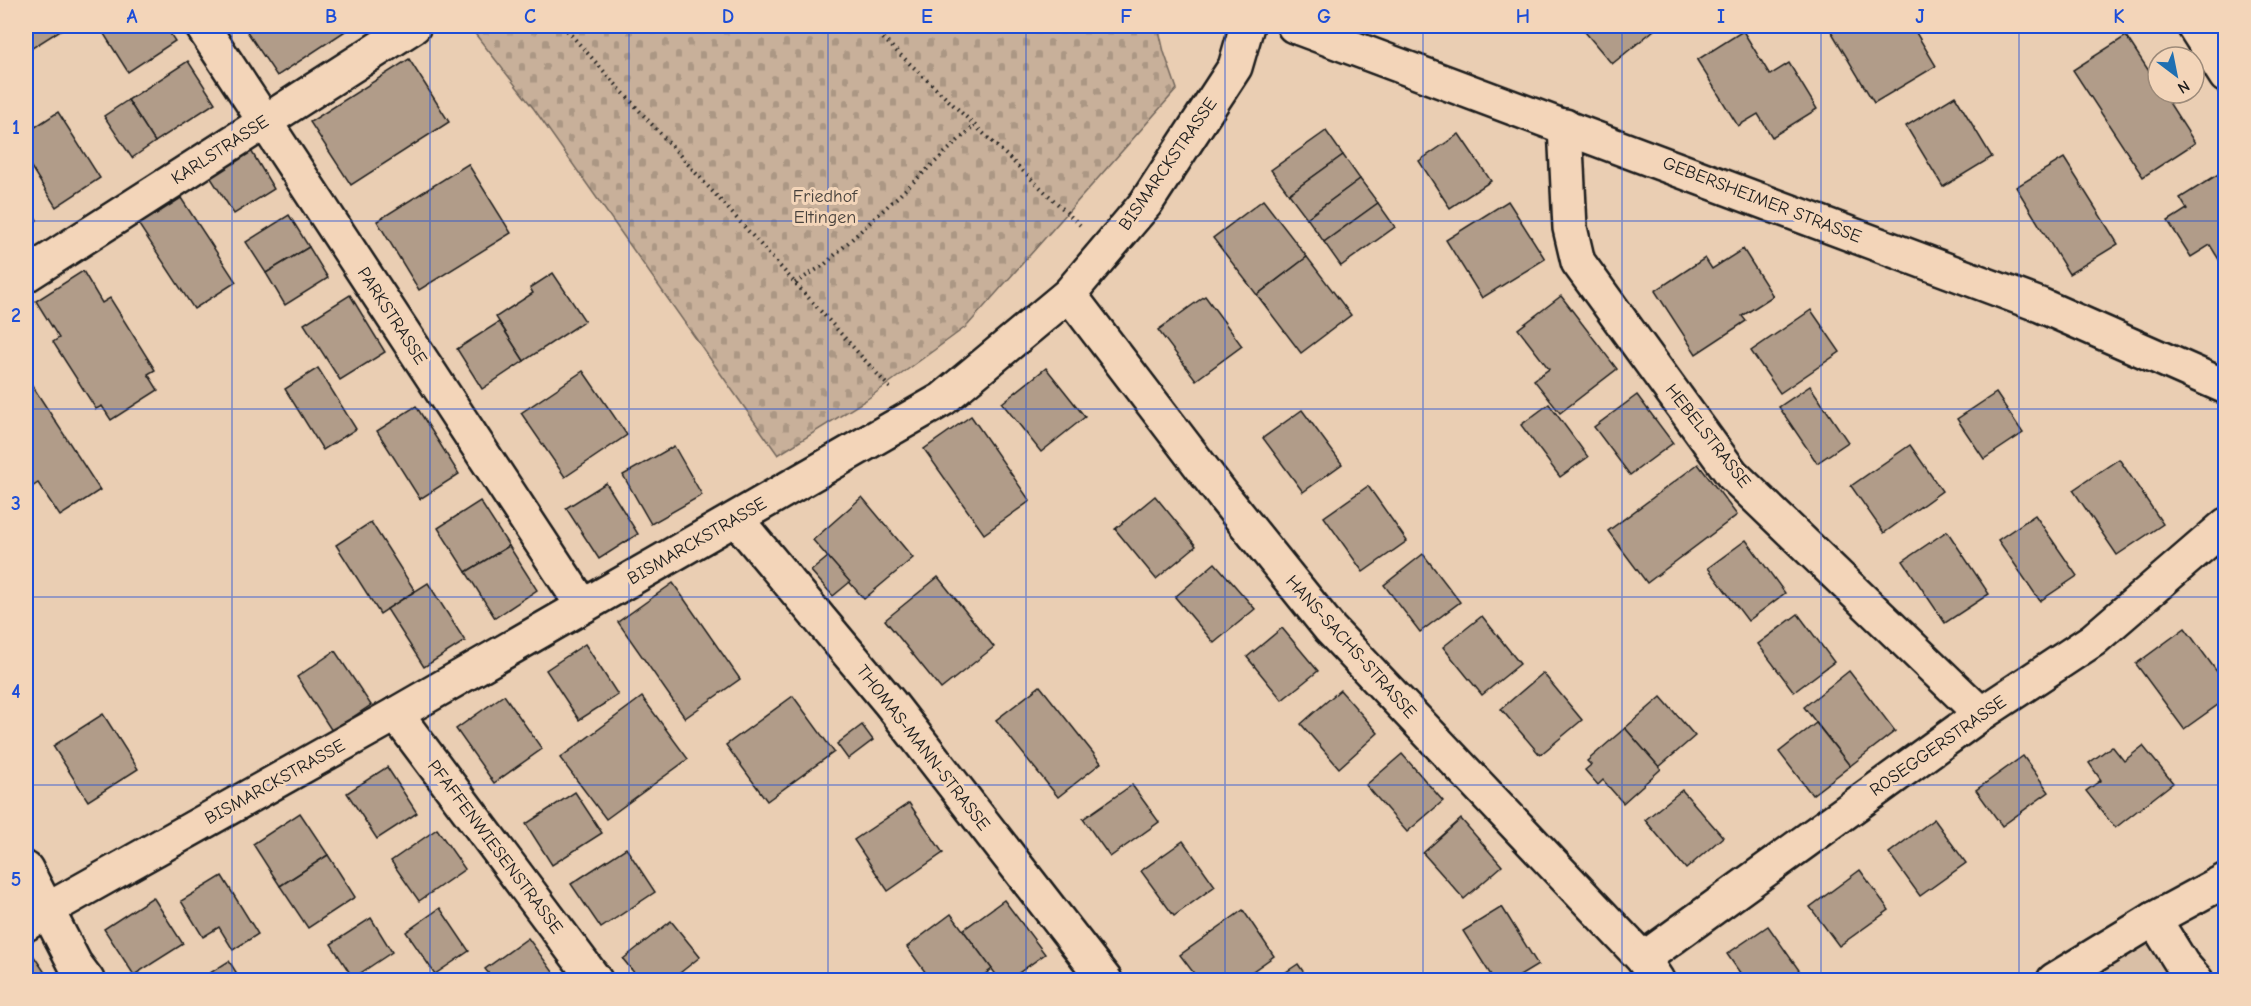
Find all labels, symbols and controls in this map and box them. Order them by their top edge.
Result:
text: A [126,5,138,28]
text: B [325,5,337,28]
text: C [524,5,536,28]
text: D [722,5,734,28]
text: E [921,5,933,28]
text: F [1120,5,1132,28]
text: G [1317,5,1331,28]
text: H [1516,5,1530,28]
text: I [1717,5,1725,28]
text: J [1915,5,1925,28]
text: K [2113,5,2125,28]
north arrow [2146,45,2206,105]
text: N [2174,76,2193,97]
street label: BISMARCKSTRASSE [1114,94,1222,234]
street label: KARLSTRASSE [168,111,273,189]
text: 1 [12,116,20,139]
street label: GEBERSHEIMER STRASSE [1660,152,1865,248]
park label: Friedhof Eltingen [793,186,858,228]
street label: PARKSTRASSE [353,263,431,369]
text: 2 [11,304,21,327]
street label: HEBELSTRASSE [1661,380,1755,492]
text: 3 [11,492,21,515]
street label: BISMARCKSTRASSE [624,493,770,589]
street label: HANS-SACHS-STRASSE [1281,571,1421,723]
street label: THOMAS-MANN-STRASSE [852,661,994,835]
text: 4 [11,680,21,703]
street label: ROSEGGERSTRASSE [1866,691,2010,801]
street label: BISMARCKSTRASSE [201,735,349,829]
street label: PFAFFENWIESENSTRASSE [423,756,567,938]
text: 5 [11,868,21,891]

